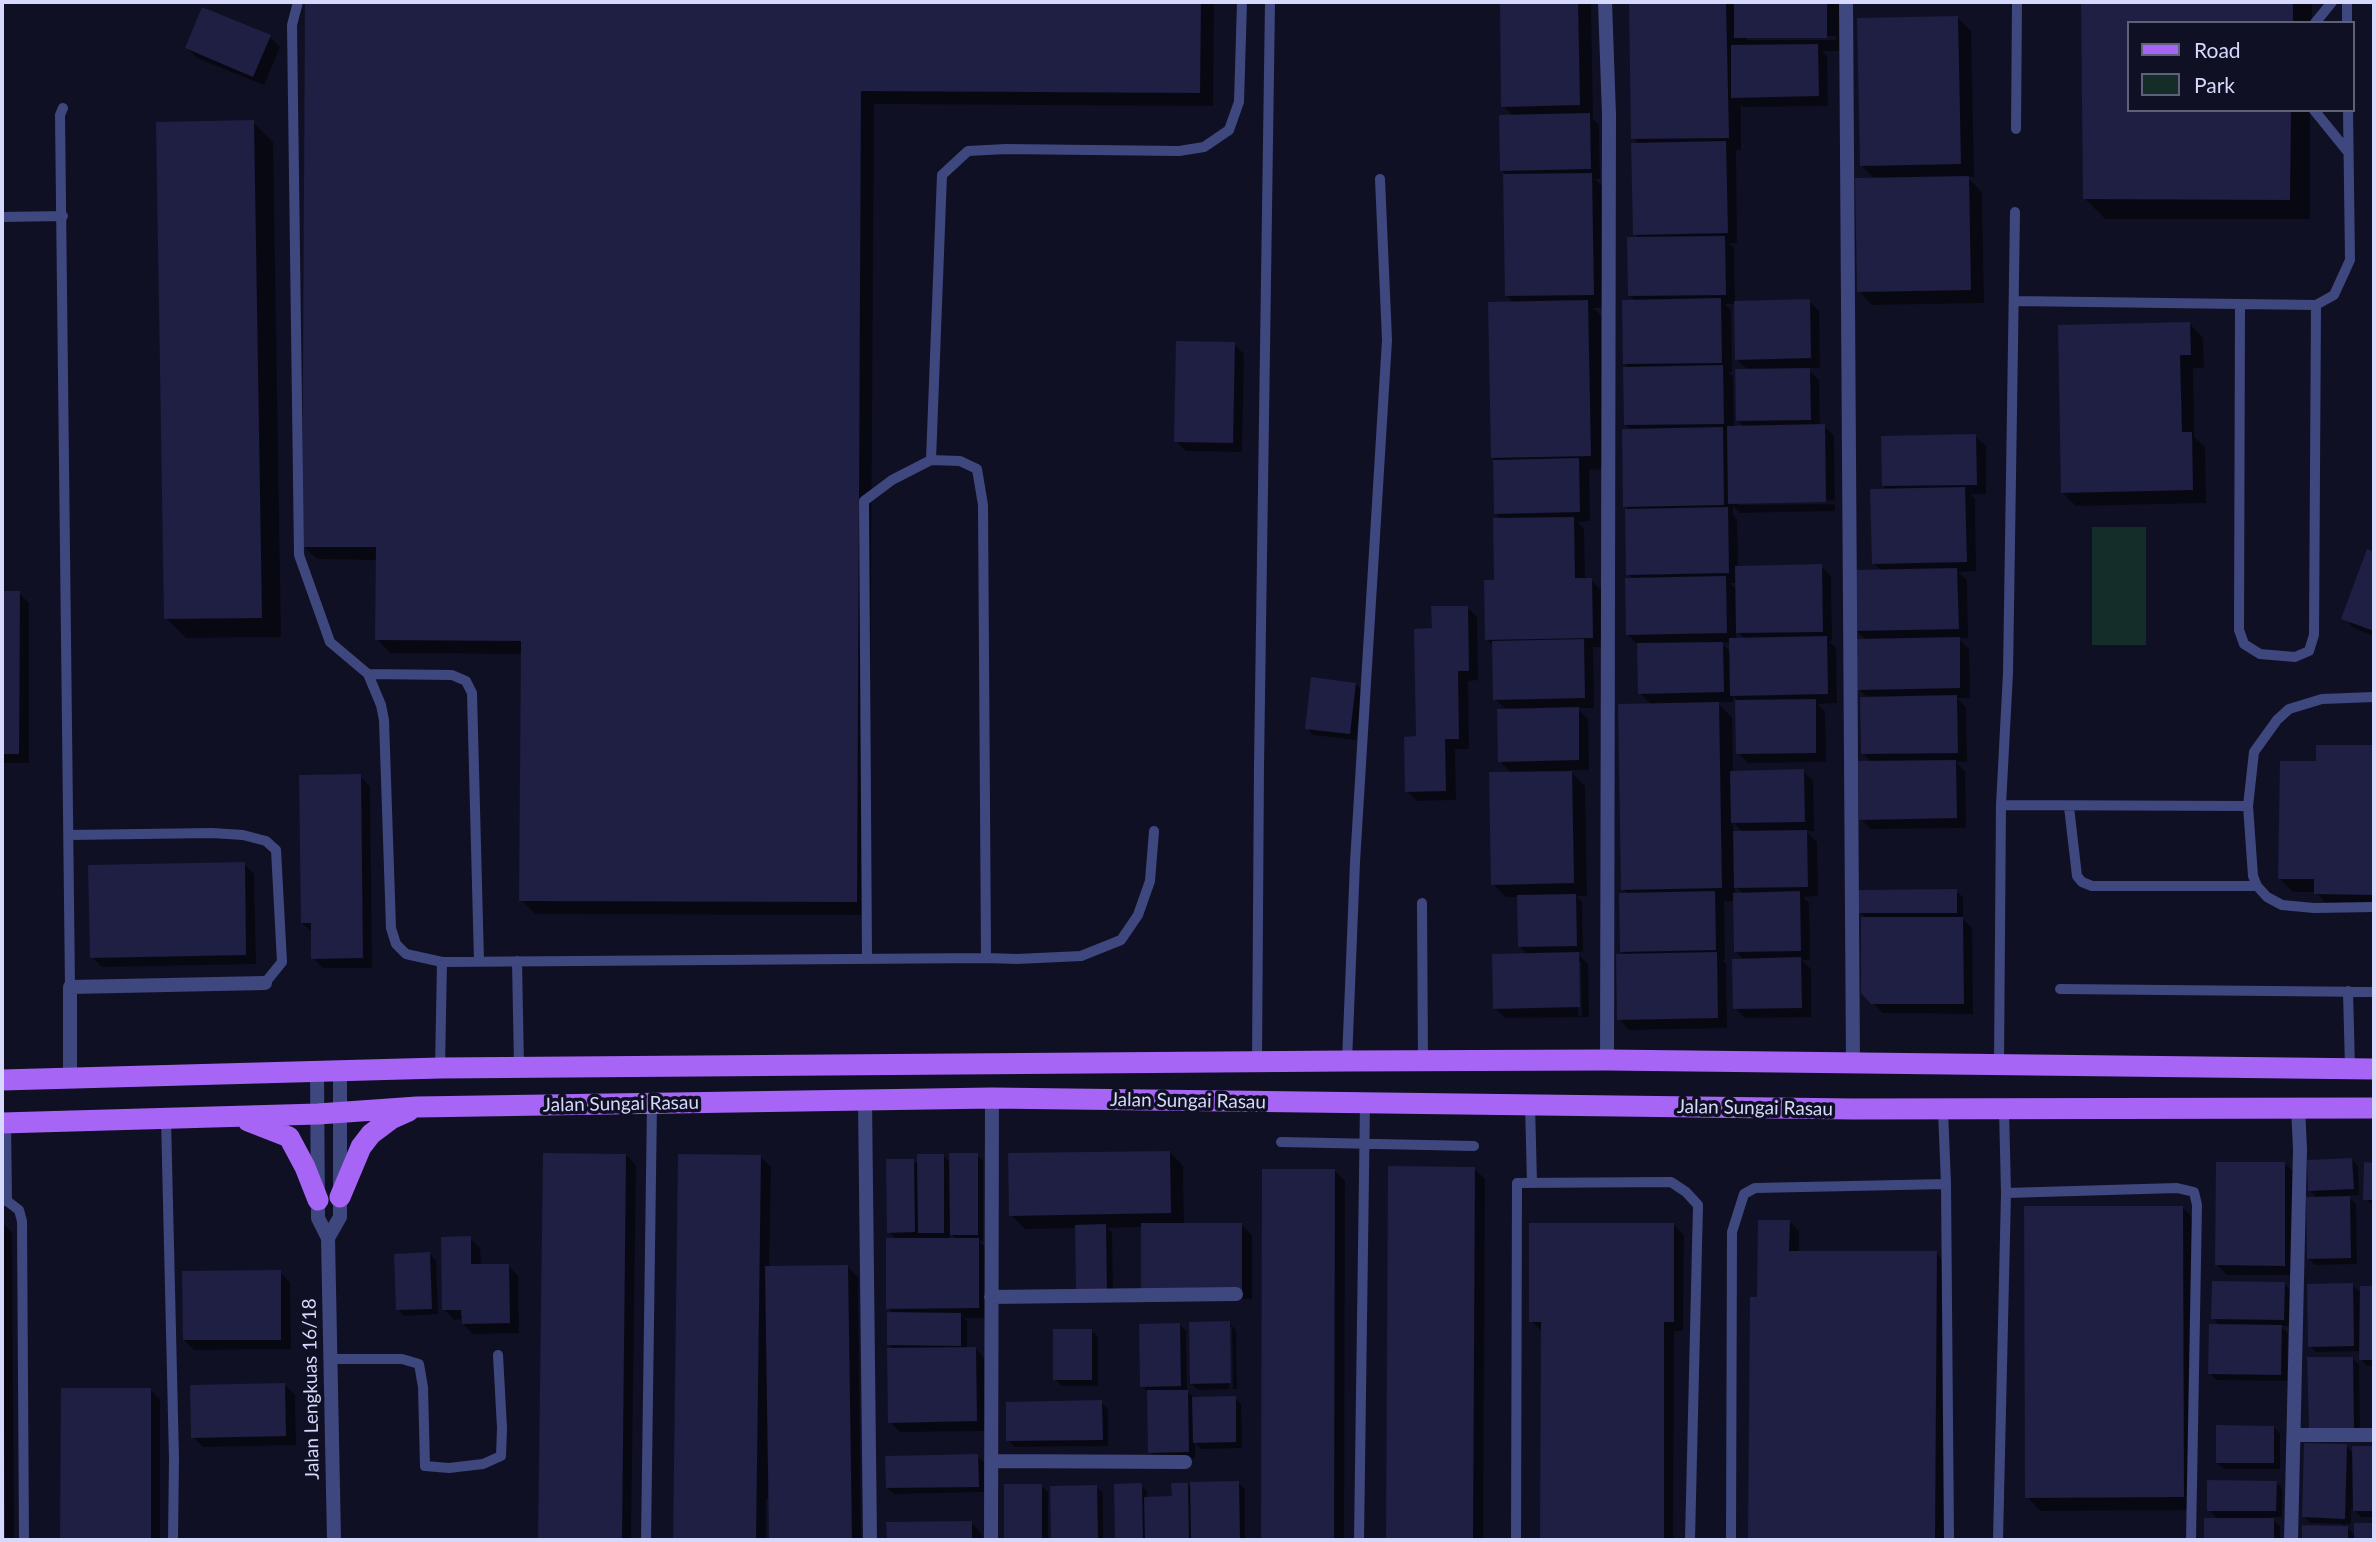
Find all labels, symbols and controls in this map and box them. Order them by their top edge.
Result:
legend [2128,21,2355,112]
text: Road [2194,37,2241,62]
text: Park [2194,72,2235,97]
street label: Jalan Sungai Rasau [1110,1088,1266,1114]
street label: Jalan Sungai Rasau [543,1091,699,1117]
street label: Jalan Sungai Rasau [1677,1095,1833,1121]
street label: Jalan Lengkuas 16/18 [298,1298,324,1480]

